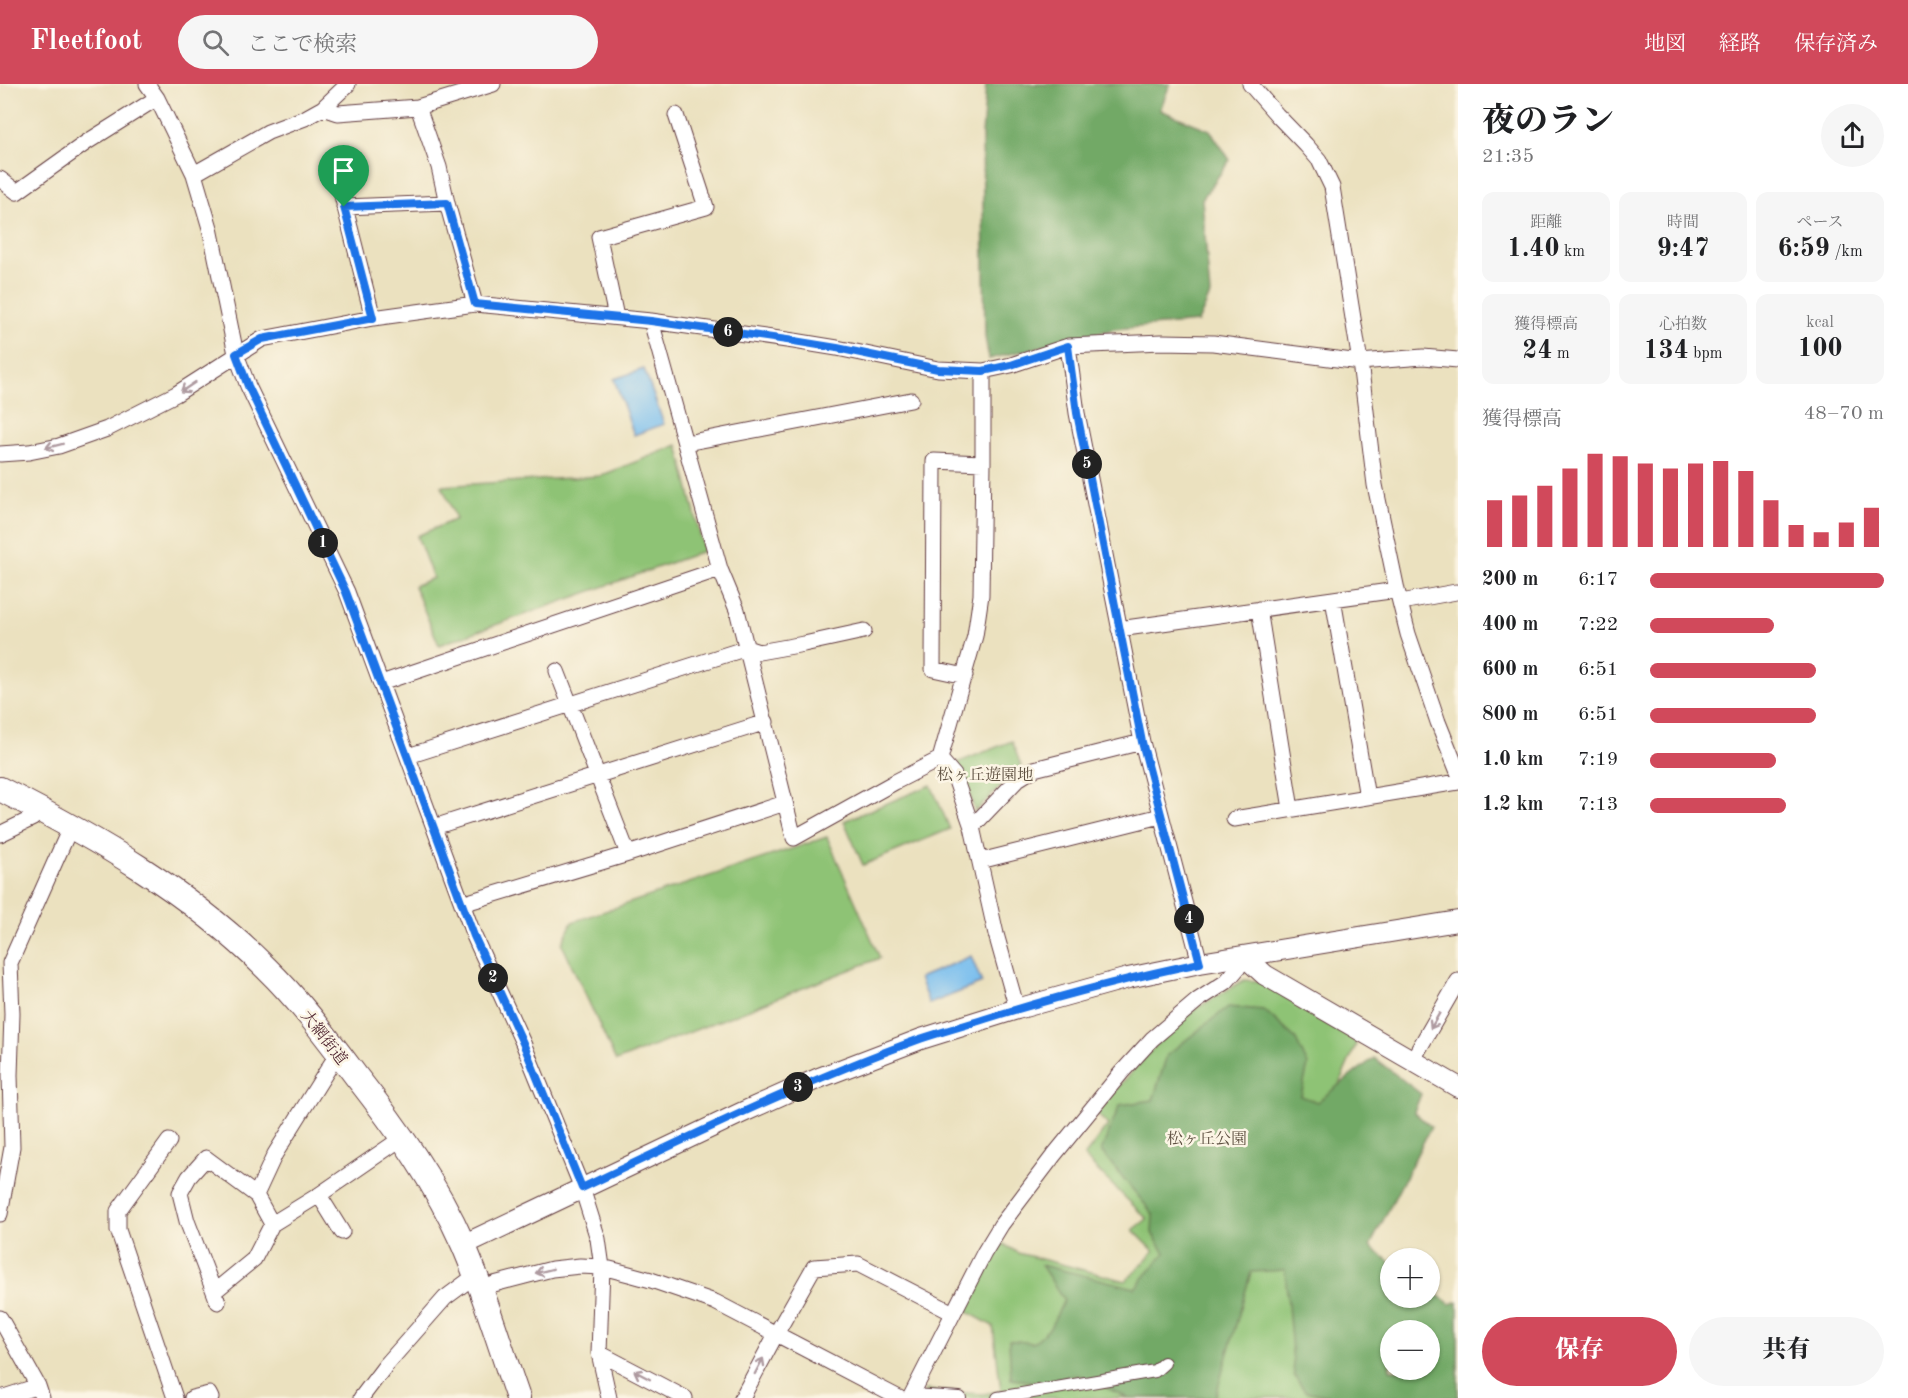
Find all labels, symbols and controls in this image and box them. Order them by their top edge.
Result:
search box [178,15,598,69]
icon: search [199,26,232,59]
text: Fleetfoot [30,28,142,56]
text: ここで検索 [247,34,357,56]
text: 地図 [1644,34,1686,55]
text: 経路 [1719,34,1761,55]
text: 保存済み [1794,34,1878,55]
button: share [1821,104,1884,167]
text: 夜のラン [1482,106,1614,139]
pin [318,145,369,207]
text: 21:35 [1482,147,1534,167]
icon: arrive [327,154,360,187]
text: 距離 [1530,215,1562,231]
text: 時間 [1667,215,1699,231]
text: ペース [1796,215,1844,231]
text: 1.40 [1507,236,1560,262]
text: 9:47 [1657,236,1709,262]
text: 6:59 [1777,236,1830,262]
text: km [1560,244,1585,260]
text: /km [1830,244,1863,260]
text: kcal [1806,315,1834,331]
pin: 6 [713,317,743,347]
text: 獲得標高 [1514,317,1578,333]
text: 心拍数 [1659,317,1707,333]
text: 6 [723,324,733,340]
text: 100 [1797,336,1843,362]
text: 24 [1522,338,1552,364]
text: 134 [1644,338,1689,364]
text: m [1552,346,1570,362]
text: bpm [1689,346,1722,362]
one-way arrow [180,381,196,393]
text: 48–70 m [1804,404,1884,424]
text: 獲得標高 [1482,410,1562,430]
one-way arrow [45,441,64,453]
pin: 5 [1072,449,1102,479]
text: 5 [1082,456,1092,472]
pin: 1 [308,528,338,558]
text: 1 [318,535,328,551]
text: 200 m [1482,570,1538,590]
text: 6:17 [1578,570,1618,590]
text: 400 m [1482,615,1538,635]
text: 7:22 [1578,615,1618,635]
text: 600 m [1482,660,1538,680]
text: 6:51 [1578,660,1618,680]
text: 800 m [1482,705,1538,725]
text: 6:51 [1578,705,1618,725]
text: 1.0 km [1482,750,1544,770]
text: 7:19 [1578,750,1618,770]
park label: 松ヶ丘遊園地 [937,766,1033,784]
text: 1.2 km [1482,795,1544,815]
text: 7:13 [1578,795,1618,815]
pin: 4 [1174,904,1204,934]
text: 4 [1184,911,1194,927]
pin: 2 [478,963,508,993]
text: 2 [488,970,498,986]
street label: 大網街道 [297,1007,351,1068]
one-way arrow [1429,1012,1441,1029]
pin: 3 [783,1072,813,1102]
text: 3 [793,1079,803,1095]
park label: 松ヶ丘公園 [1167,1130,1247,1148]
map controls [1380,1248,1440,1380]
button: + [1380,1248,1440,1308]
one-way arrow [535,1266,554,1278]
button: 保存 [1482,1317,1677,1386]
button: 共有 [1689,1317,1884,1386]
button: − [1380,1320,1440,1380]
one-way arrow [753,1357,765,1375]
one-way arrow [633,1369,651,1381]

